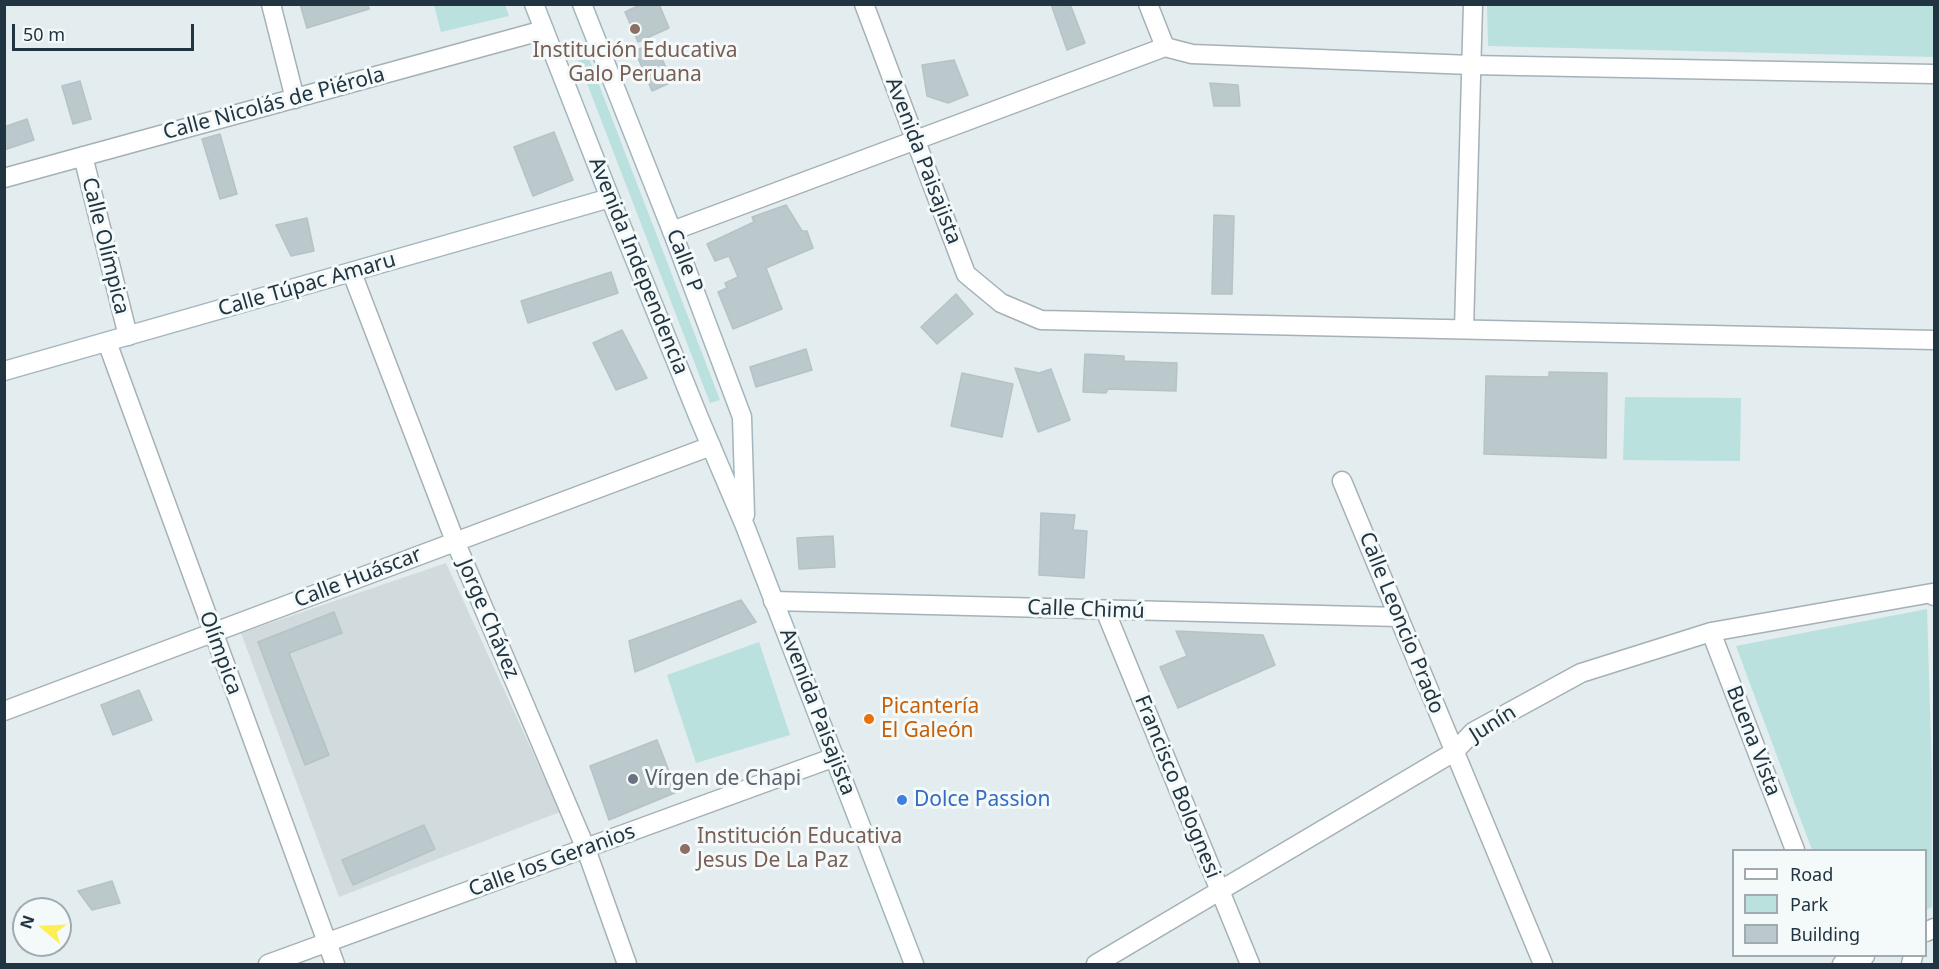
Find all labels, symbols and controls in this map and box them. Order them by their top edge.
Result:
scale bar [15,12,196,50]
text: 50 m [23,22,65,46]
marker: Institución Educativa Galo Peruana [628,22,642,36]
place label: Institución Educativa Galo Peruana [532,38,738,88]
street label: Calle Nicolás de Piérola [160,62,388,146]
street label: Avenida Paisajista [880,74,966,248]
street label: Avenida Independencia [583,154,693,378]
street label: Calle Olímpica [76,175,134,317]
street label: Calle P [660,226,708,296]
street label: Calle Túpac Amaru [215,248,399,322]
street label: Calle Leoncio Prado [1353,528,1449,718]
street label: Calle Huáscar [291,542,425,614]
street label: Jorge Chávez [452,555,524,683]
street label: Calle Chimú [1027,595,1145,625]
street label: Olímpica [193,608,247,698]
street label: Avenida Paisajista [774,625,860,799]
street label: Buena Vista [1720,682,1786,800]
street label: Francisco Bolognesi [1129,692,1225,882]
place label: Picantería El Galeón [881,694,979,744]
street label: Junín [1465,700,1521,748]
marker: Picantería El Galeón [862,712,876,726]
place label: Vírgen de Chapi [645,766,801,792]
marker: Vírgen de Chapi [626,772,640,786]
place label: Dolce Passion [914,787,1051,813]
marker: Dolce Passion [895,793,909,807]
street label: Calle los Geranios [465,819,639,903]
place label: Institución Educativa Jesus De La Paz [697,824,902,874]
marker: Institución Educativa Jesus De La Paz [678,842,692,856]
legend [1732,849,1927,957]
text: Road [1790,862,1833,886]
text: Park [1790,892,1828,916]
north arrow [12,897,72,957]
text: N [14,912,39,932]
text: Building [1790,922,1860,946]

